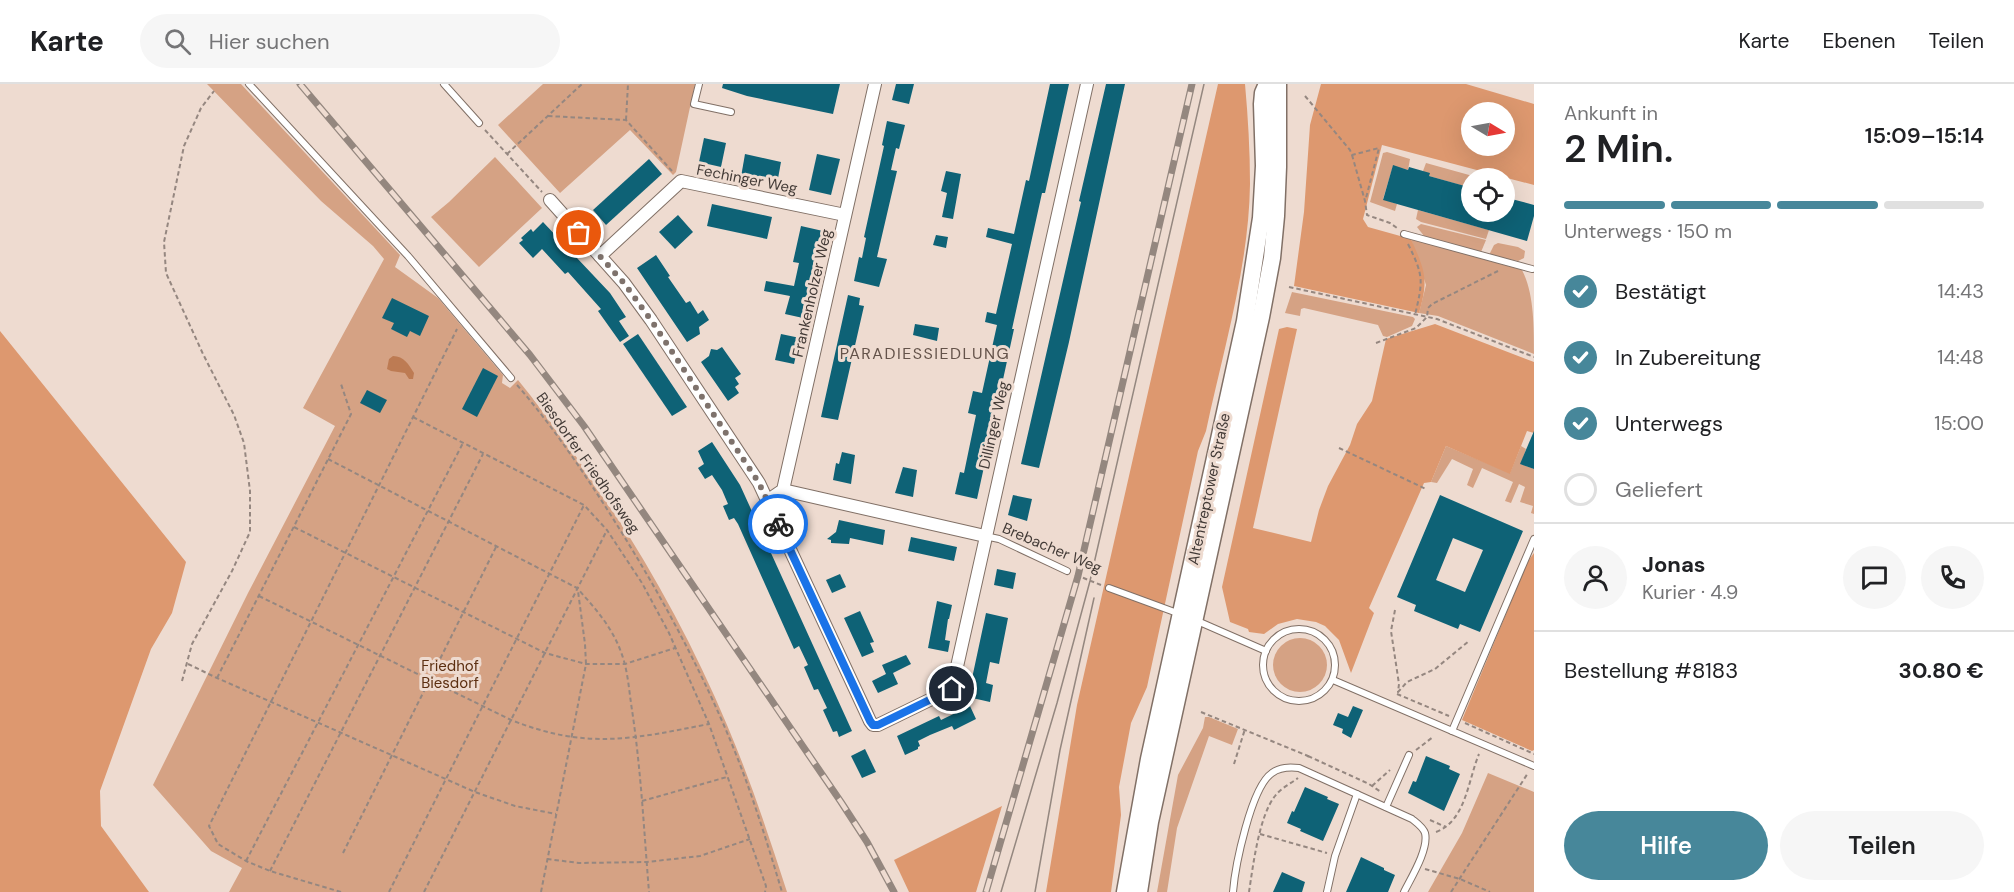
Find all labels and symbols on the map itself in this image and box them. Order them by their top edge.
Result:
north arrow [1461,102,1515,156]
street label: Fechinger Weg [695,159,799,199]
pin [553,207,604,258]
street label: Frankenholzer Weg [788,227,836,359]
district label: PARADIESSIEDLUNG [840,343,1010,364]
street label: Dillinger Weg [974,379,1014,471]
street label: Biesdorfer Friedhofsweg [532,388,644,538]
street label: Altentreptower Straße [1183,411,1235,567]
courier [748,494,808,554]
street label: Brebacher Weg [999,518,1105,578]
park label: Friedhof Biesdorf [421,656,479,693]
pin [926,663,977,714]

